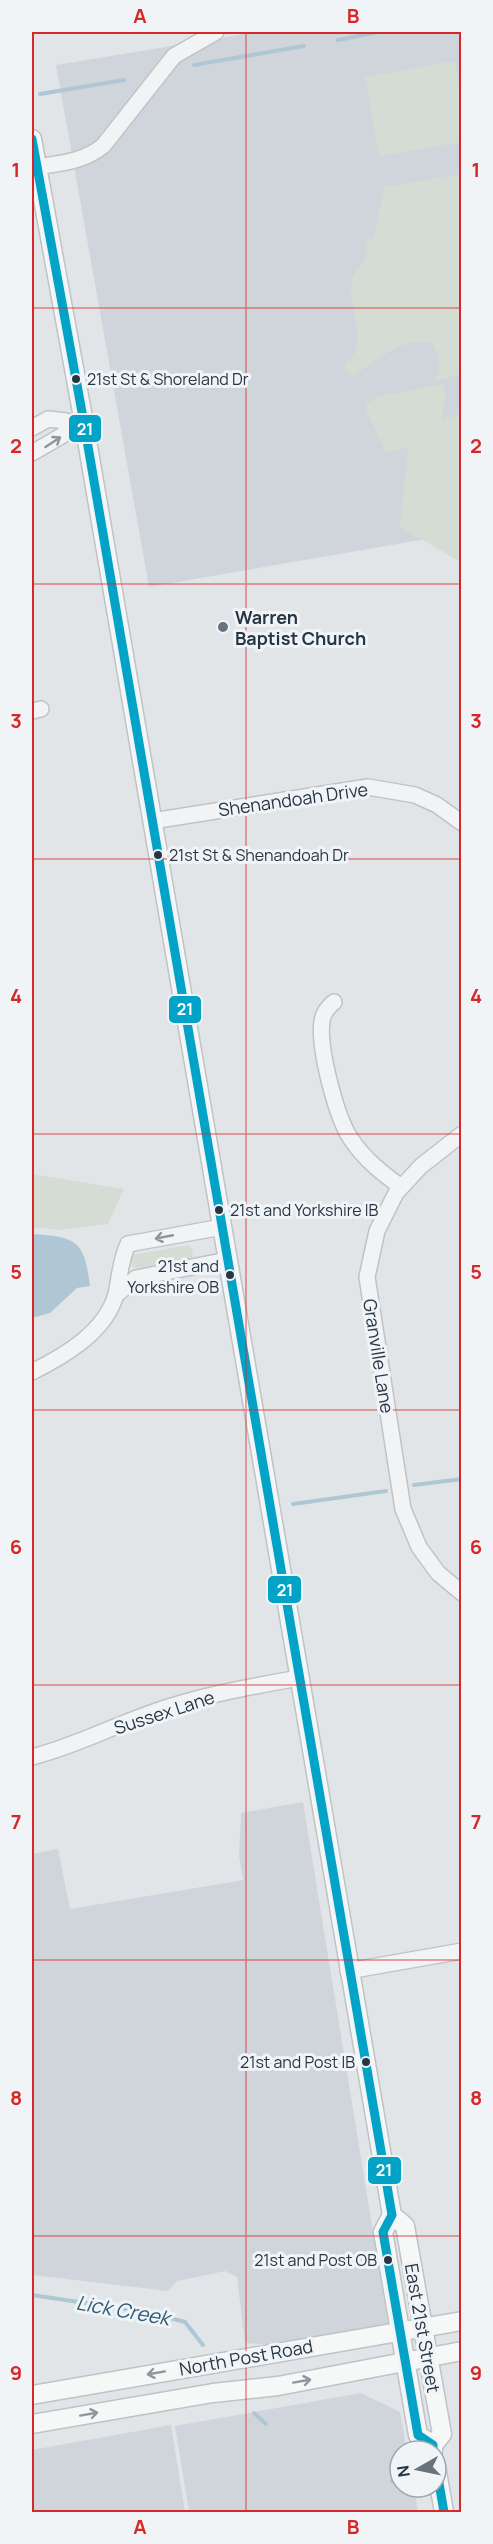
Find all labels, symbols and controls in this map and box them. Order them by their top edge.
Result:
text: A [133,2,147,29]
text: B [347,2,360,29]
text: 1 [12,156,20,183]
text: 1 [472,156,480,183]
place label: 21st St & Shoreland Dr [87,368,249,390]
marker: 21st St & Shoreland Dr [70,373,82,385]
line badge: 21 [68,414,102,443]
text: 21 [77,418,93,440]
text: 2 [10,432,22,459]
text: 2 [470,432,482,459]
one-way arrow [44,435,61,448]
place label: Warren Baptist Church [235,605,366,650]
marker: Warren Baptist Church [216,620,230,634]
text: 3 [10,707,22,734]
text: 3 [470,707,482,734]
street label: Shenandoah Drive [217,777,369,821]
place label: 21st St & Shenandoah Dr [169,844,349,866]
marker: 21st St & Shenandoah Dr [152,849,164,861]
text: 4 [10,982,22,1009]
text: 4 [470,982,482,1009]
line badge: 21 [168,995,202,1024]
text: 21 [177,998,193,1020]
place label: 21st and Yorkshire IB [230,1199,379,1221]
marker: 21st and Yorkshire IB [213,1204,225,1216]
one-way arrow [155,1232,174,1243]
place label: 21st and Yorkshire OB [127,1255,219,1298]
text: 5 [10,1258,22,1285]
text: 5 [470,1258,482,1285]
marker: 21st and Yorkshire OB [224,1269,236,1281]
street label: Granville Lane [358,1297,400,1415]
text: 6 [10,1533,22,1560]
text: 6 [470,1533,482,1560]
line badge: 21 [267,1575,302,1604]
text: 21 [277,1579,293,1601]
street label: Sussex Lane [111,1684,217,1740]
text: 7 [11,1808,21,1835]
text: 7 [471,1808,481,1835]
place label: 21st and Post IB [240,2051,355,2073]
marker: 21st and Post IB [360,2056,372,2068]
text: 8 [10,2084,22,2111]
text: 8 [470,2084,482,2111]
line badge: 21 [367,2156,402,2185]
text: 21 [376,2159,392,2181]
place label: 21st and Post OB [254,2249,377,2271]
marker: 21st and Post OB [382,2254,394,2266]
street label: East 21st Street [400,2261,446,2395]
water label: Lick Creek [74,2289,175,2332]
street label: North Post Road [177,2333,315,2381]
text: 9 [10,2359,22,2386]
text: 9 [470,2359,482,2386]
one-way arrow [147,2368,167,2379]
one-way arrow [292,2375,312,2386]
one-way arrow [79,2408,99,2419]
north arrow [388,2439,448,2499]
text: N [391,2464,415,2479]
text: A [133,2513,147,2540]
text: B [347,2513,360,2540]

